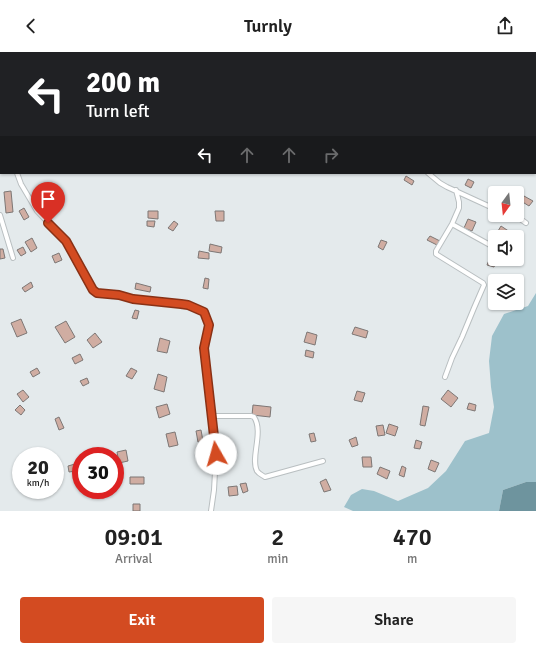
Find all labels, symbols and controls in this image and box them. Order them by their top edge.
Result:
icon: back [20,15,42,37]
text: Turnly [244,15,292,37]
icon: share [494,15,516,37]
text: 200 m [86,66,160,100]
icon: left [20,68,72,120]
text: Turn left [86,100,149,122]
icon: left [194,144,216,166]
icon: ahead [236,144,258,166]
icon: ahead [278,144,300,166]
icon: right [320,144,342,166]
pin [31,182,65,223]
north arrow [488,186,524,222]
map controls [488,186,524,310]
icon: arrive [37,188,59,210]
button: sound [488,230,524,266]
button: layers [488,274,524,310]
position arrow [195,433,237,475]
speed limit sign: 30 [72,447,124,499]
text: 20 [27,455,49,480]
text: km/h [27,477,49,489]
text: 09:01 [104,522,163,552]
text: 2 [271,522,284,552]
text: 470 [393,522,432,552]
text: Arrival [115,551,152,567]
text: min [267,551,288,567]
text: m [407,551,417,567]
button: Exit [20,597,264,643]
button: Share [272,597,516,643]

